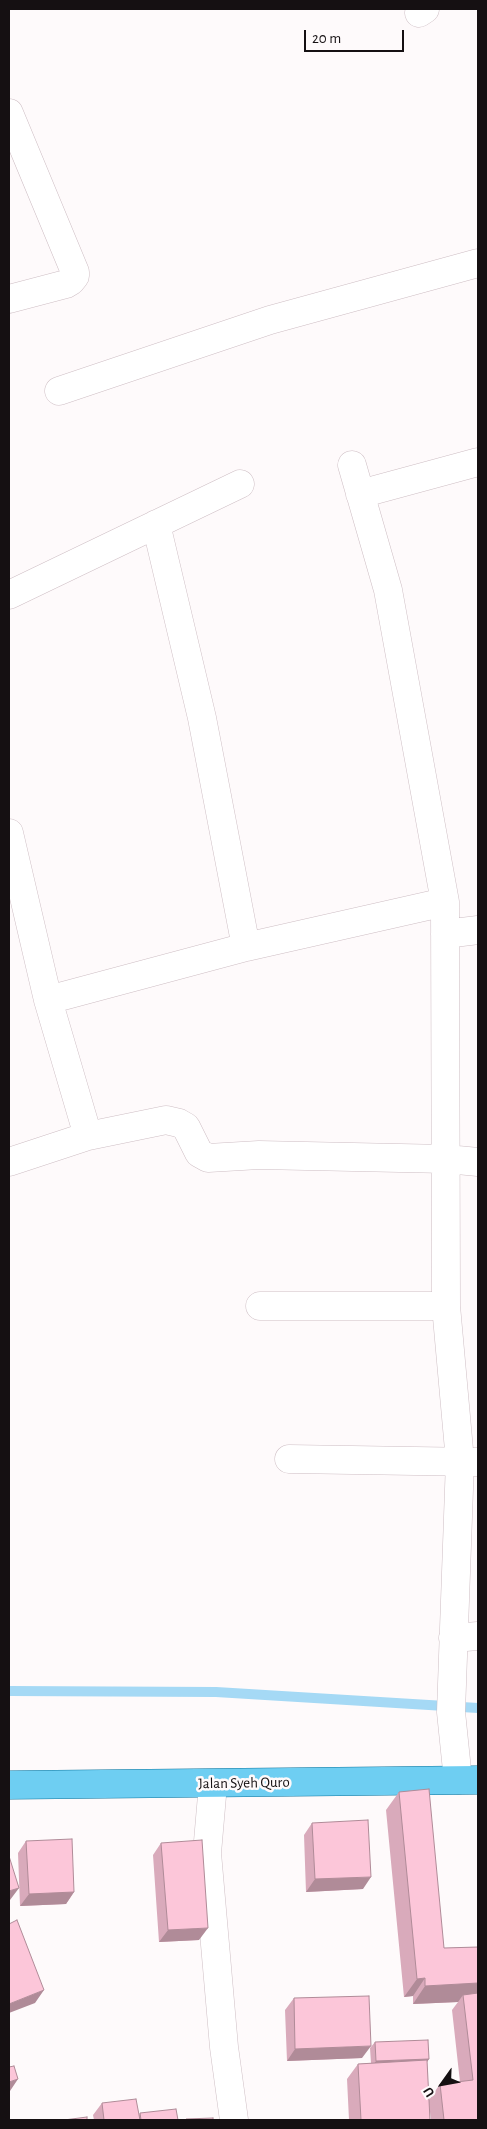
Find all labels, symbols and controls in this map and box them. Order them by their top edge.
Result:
scale bar [307,20,407,52]
text: 20 m [312,31,341,46]
street label: Jalan Syeh Quro [198,1773,290,1793]
north arrow [417,2059,467,2109]
text: U [421,2084,438,2099]

